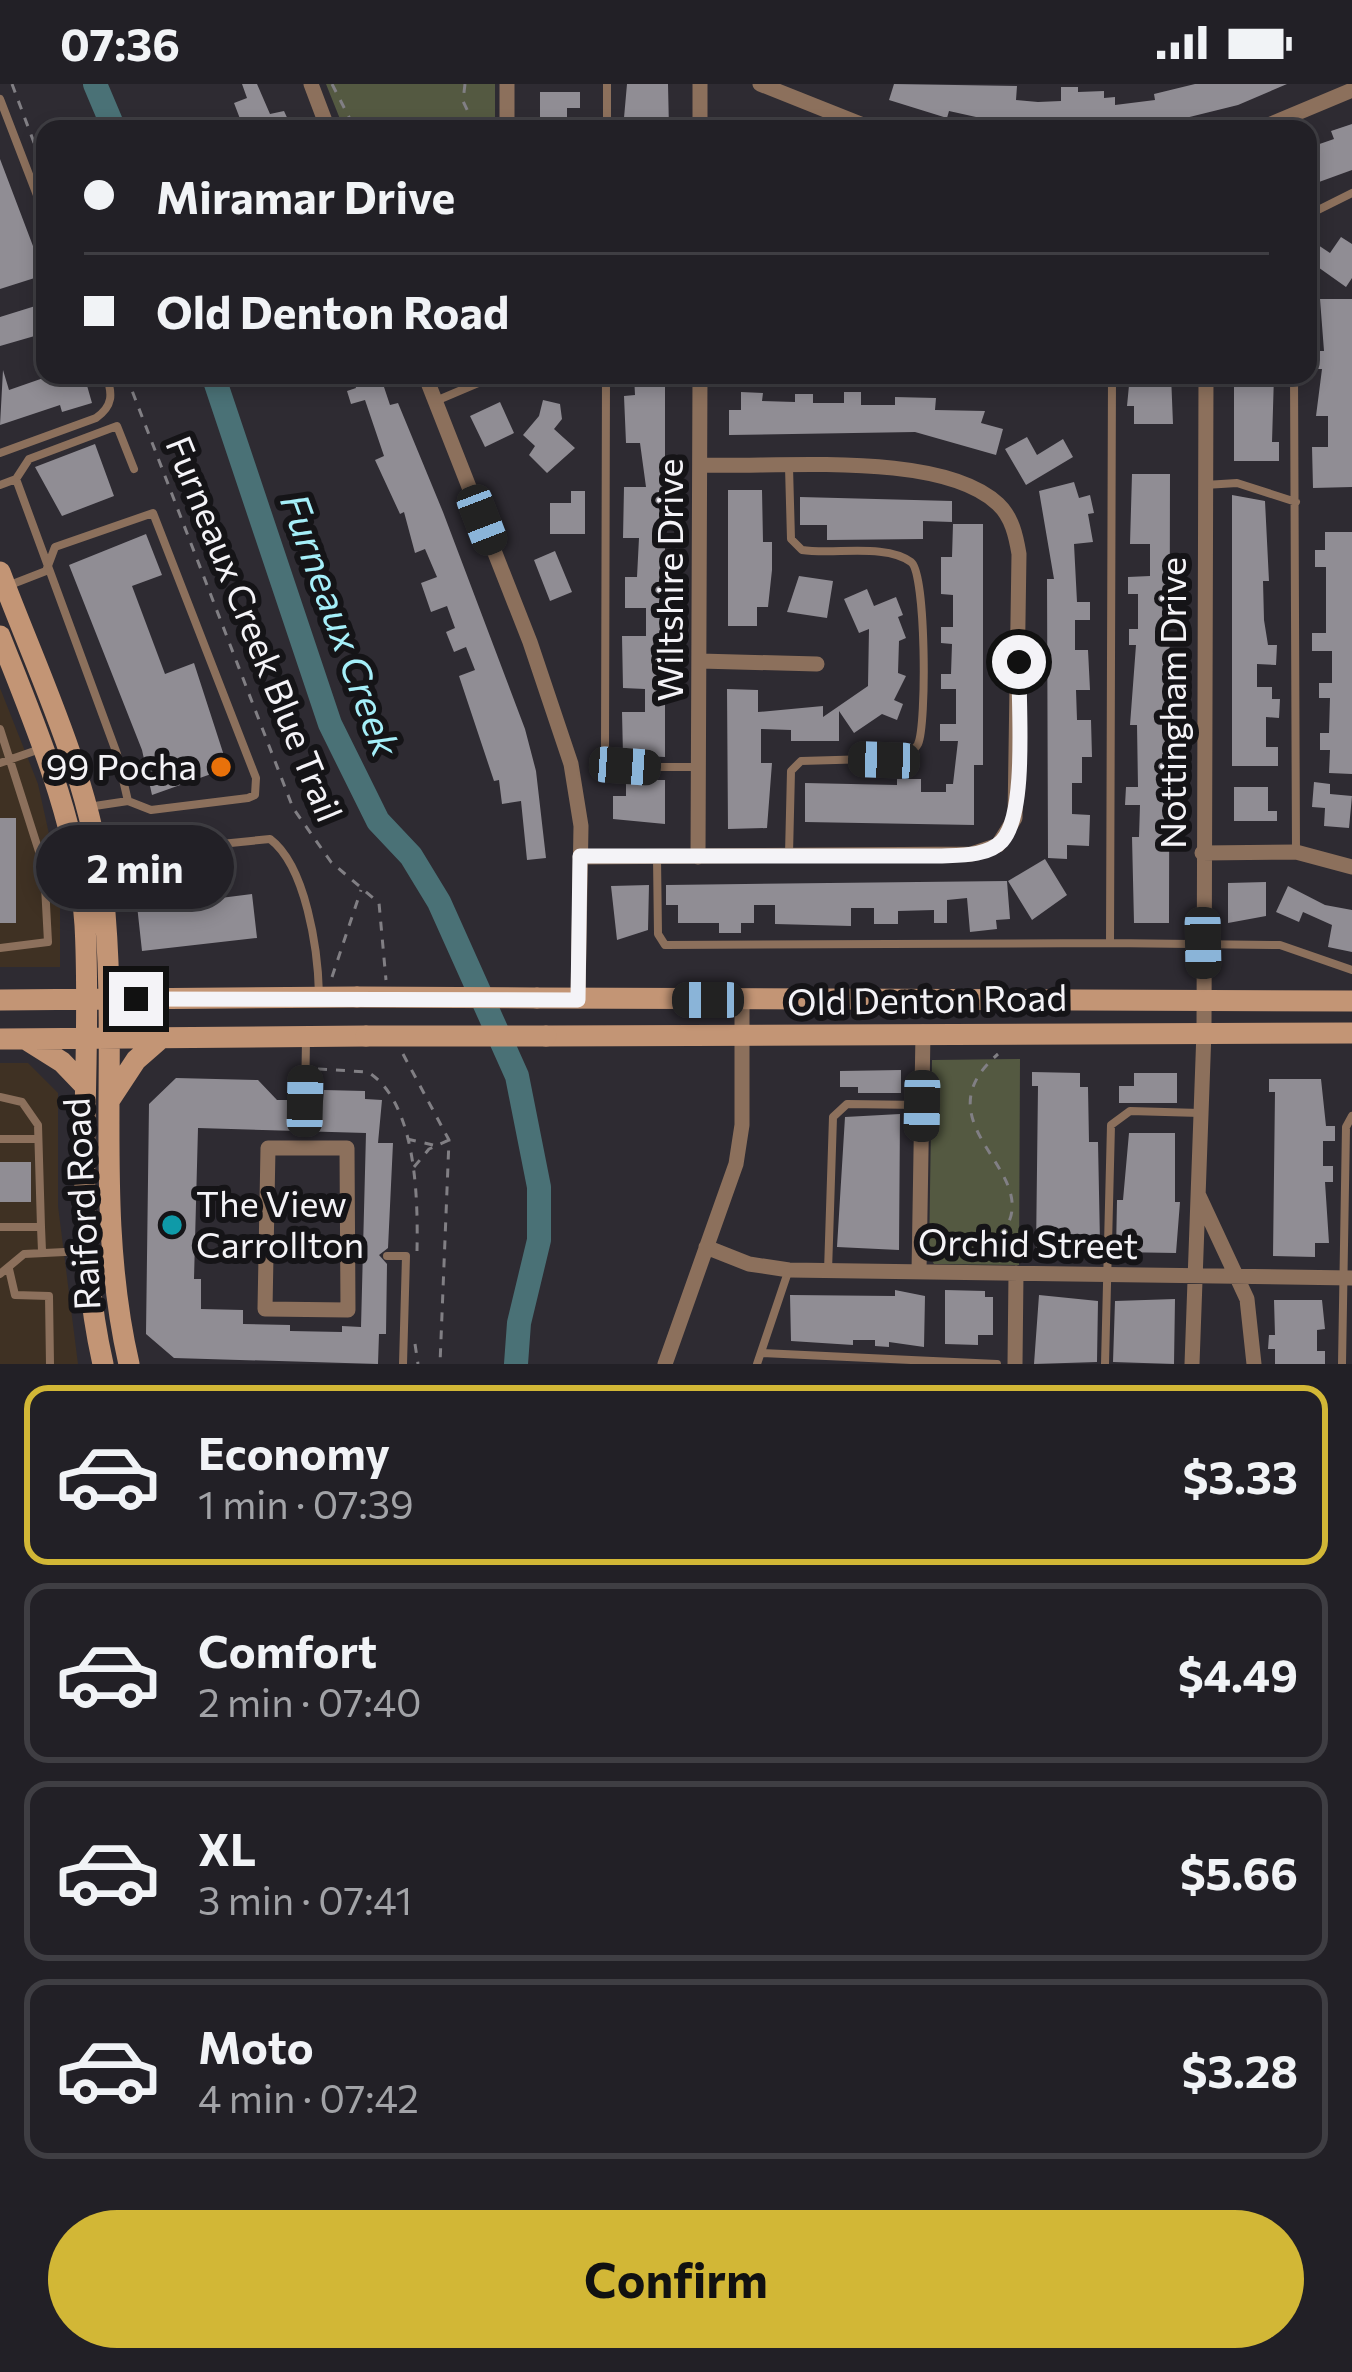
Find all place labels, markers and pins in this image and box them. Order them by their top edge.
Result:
place label: 99 Pocha [46,743,197,787]
marker: 99 Pocha [208,754,234,780]
place label: The View Carrollton [196,1180,364,1265]
marker: The View Carrollton [159,1212,185,1238]

